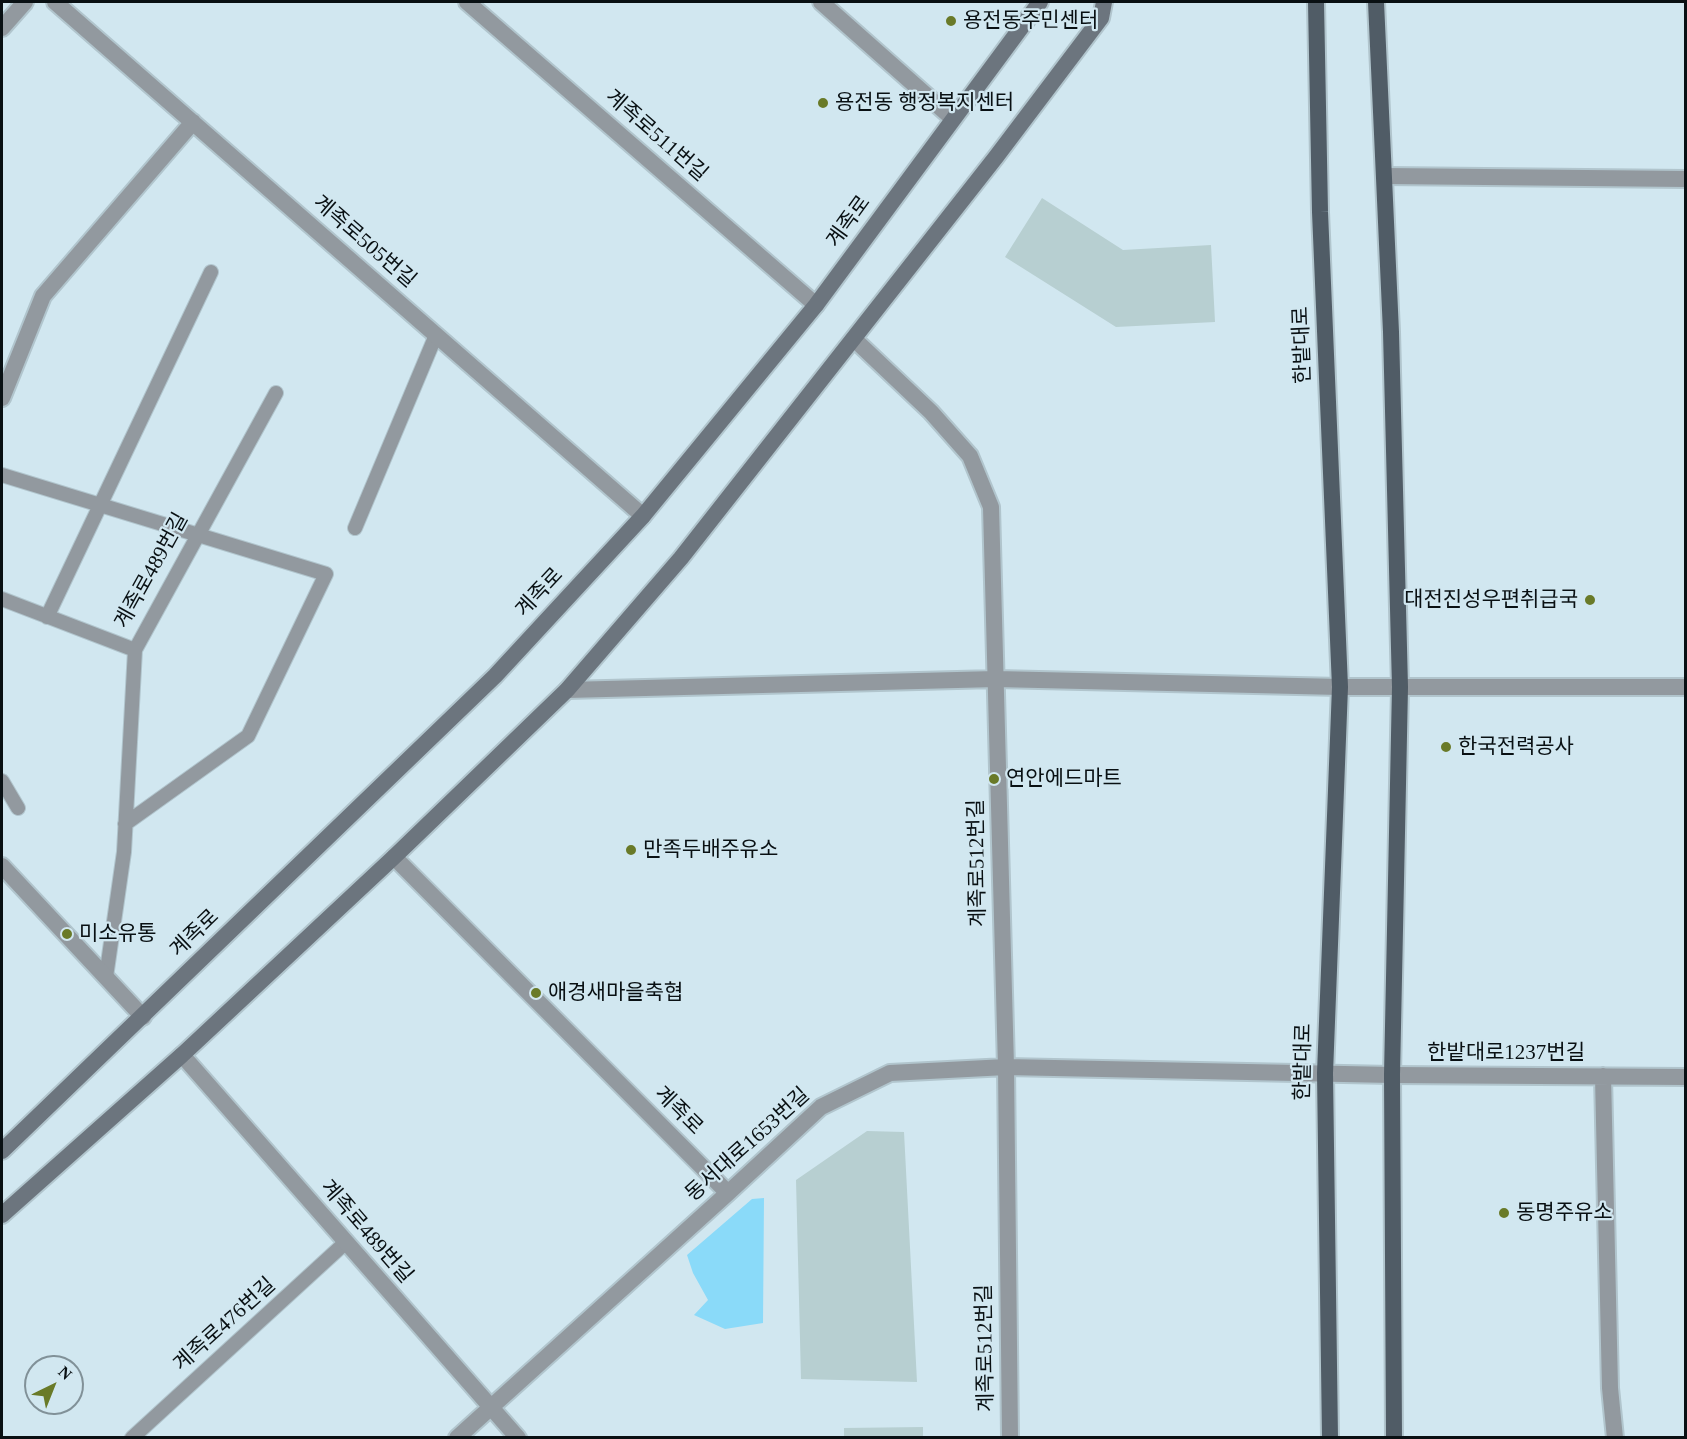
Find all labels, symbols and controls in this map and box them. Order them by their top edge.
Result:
place label: 용전동주민센터 [963,8,1098,34]
marker: 용전동주민센터 [944,14,958,28]
street label: 계족로511번길 [600,85,712,187]
place label: 용전동 행정복지센터 [835,90,1014,116]
marker: 용전동 행정복지센터 [816,96,830,110]
street label: 계족로505번길 [307,190,421,294]
street label: 계족로 [822,191,876,253]
street label: 한밭대로 [1289,306,1317,384]
street label: 계족로489번길 [110,509,194,633]
street label: 계족로 [511,563,569,623]
place label: 대전진성우편취급국 [1404,587,1578,613]
marker: 대전진성우편취급국 [1583,593,1597,607]
place label: 한국전력공사 [1458,734,1574,760]
marker: 한국전력공사 [1439,740,1453,754]
place label: 연안에드마트 [1006,766,1122,792]
marker: 연안에드마트 [987,772,1001,786]
street label: 계족로512번길 [964,799,992,927]
place label: 만족두배주유소 [643,837,778,863]
marker: 만족두배주유소 [624,843,638,857]
street label: 계족로 [165,905,225,963]
place label: 미소유통 [79,921,156,947]
marker: 미소유통 [60,927,74,941]
place label: 애경새마을축협 [548,980,683,1006]
marker: 애경새마을축협 [529,986,543,1000]
street label: 한밭대로 [1291,1023,1317,1101]
street label: 한밭대로1237번길 [1427,1040,1585,1066]
street label: 계족로 [649,1082,707,1140]
street label: 동서대로1653번길 [681,1083,815,1207]
street label: 계족로489번길 [314,1175,418,1289]
place label: 동명주유소 [1516,1200,1613,1226]
marker: 동명주유소 [1497,1206,1511,1220]
street label: 계족로476번길 [169,1273,281,1377]
street label: 계족로512번길 [972,1284,1000,1412]
north arrow [24,1355,84,1415]
text: N [55,1363,75,1383]

